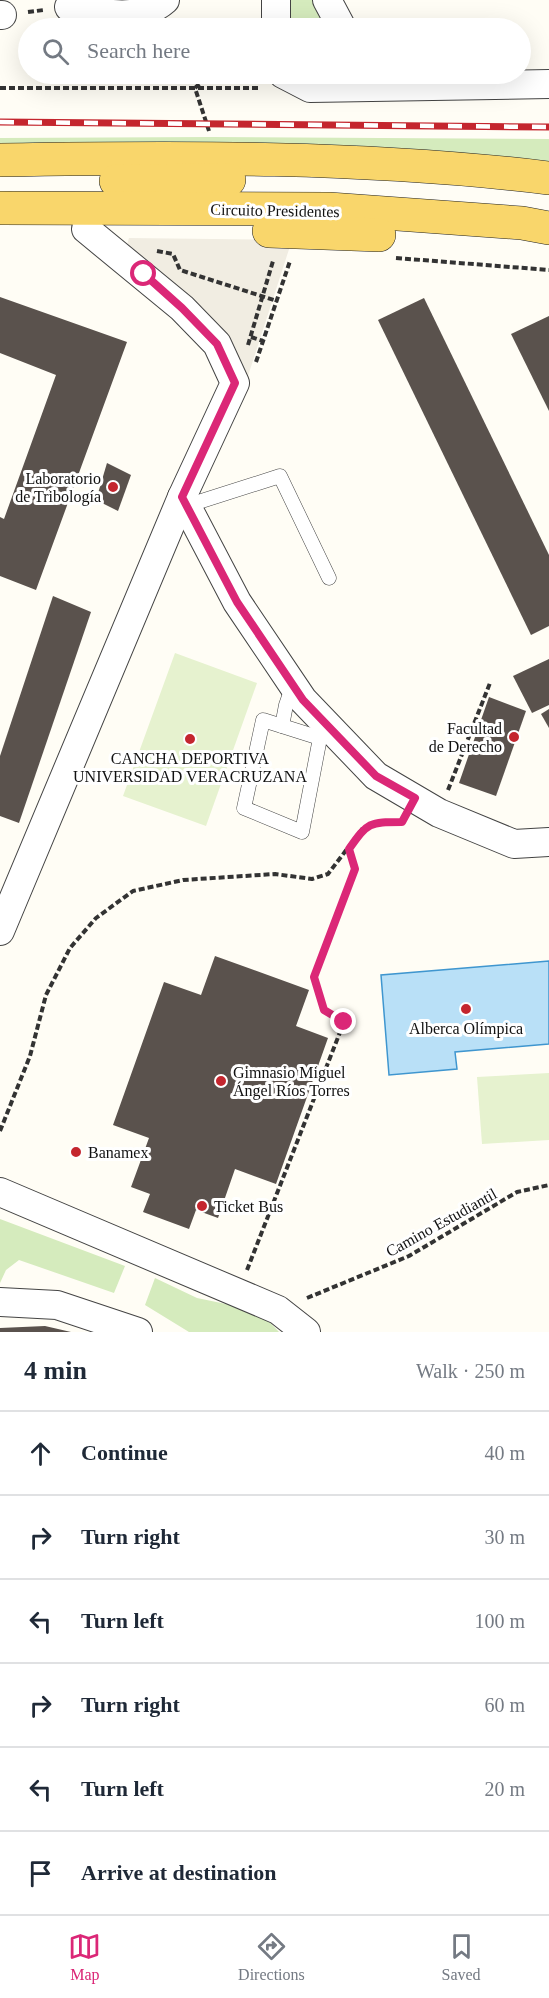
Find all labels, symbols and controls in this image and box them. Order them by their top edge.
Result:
search box [18,18,531,84]
icon: search [39,35,72,68]
text: Search here [87,38,190,63]
street label: Circuito Presidentes [210,201,340,220]
route start [130,260,156,286]
place label: Laboratorio de Tribología [15,470,101,506]
marker: Laboratorio de Tribología [106,480,120,494]
place label: Facultad de Derecho [429,720,502,755]
marker: Facultad de Derecho [507,730,521,744]
marker: CANCHA DEPORTIVA UNIVERSIDAD VERACRUZANA [183,732,197,746]
place label: CANCHA DEPORTIVA UNIVERSIDAD VERACRUZANA [73,750,307,785]
marker: Alberca Olímpica [459,1002,473,1016]
route end [330,1008,356,1034]
place label: Alberca Olímpica [409,1020,523,1038]
place label: Gimnasio Miguel Ángel Ríos Torres [233,1064,350,1100]
marker: Gimnasio Miguel Ángel Ríos Torres [214,1074,228,1088]
place label: Banamex [88,1144,148,1161]
marker: Banamex [69,1145,83,1159]
street label: Camino Estudiantil [383,1185,500,1260]
place label: Ticket Bus [214,1198,283,1215]
marker: Ticket Bus [195,1199,209,1213]
text: 4 min [24,1356,87,1385]
text: Walk · 250 m [416,1360,525,1382]
icon: ahead [24,1437,57,1470]
text: Continue [81,1440,168,1465]
text: 40 m [484,1442,525,1464]
icon: right [24,1521,57,1554]
text: Turn right [81,1524,180,1549]
text: 30 m [484,1526,525,1548]
icon: left [24,1605,57,1638]
text: Turn left [81,1608,164,1633]
text: 100 m [474,1610,525,1632]
icon: right [24,1689,57,1722]
text: Turn right [81,1692,180,1717]
text: 60 m [484,1694,525,1716]
icon: left [24,1773,57,1806]
text: Turn left [81,1776,164,1801]
text: 20 m [484,1778,525,1800]
icon: arrive [24,1857,57,1890]
text: Arrive at destination [81,1860,277,1885]
tab: Map [68,1930,101,1984]
tab: Directions [238,1930,305,1984]
tab: Saved [441,1930,481,1984]

